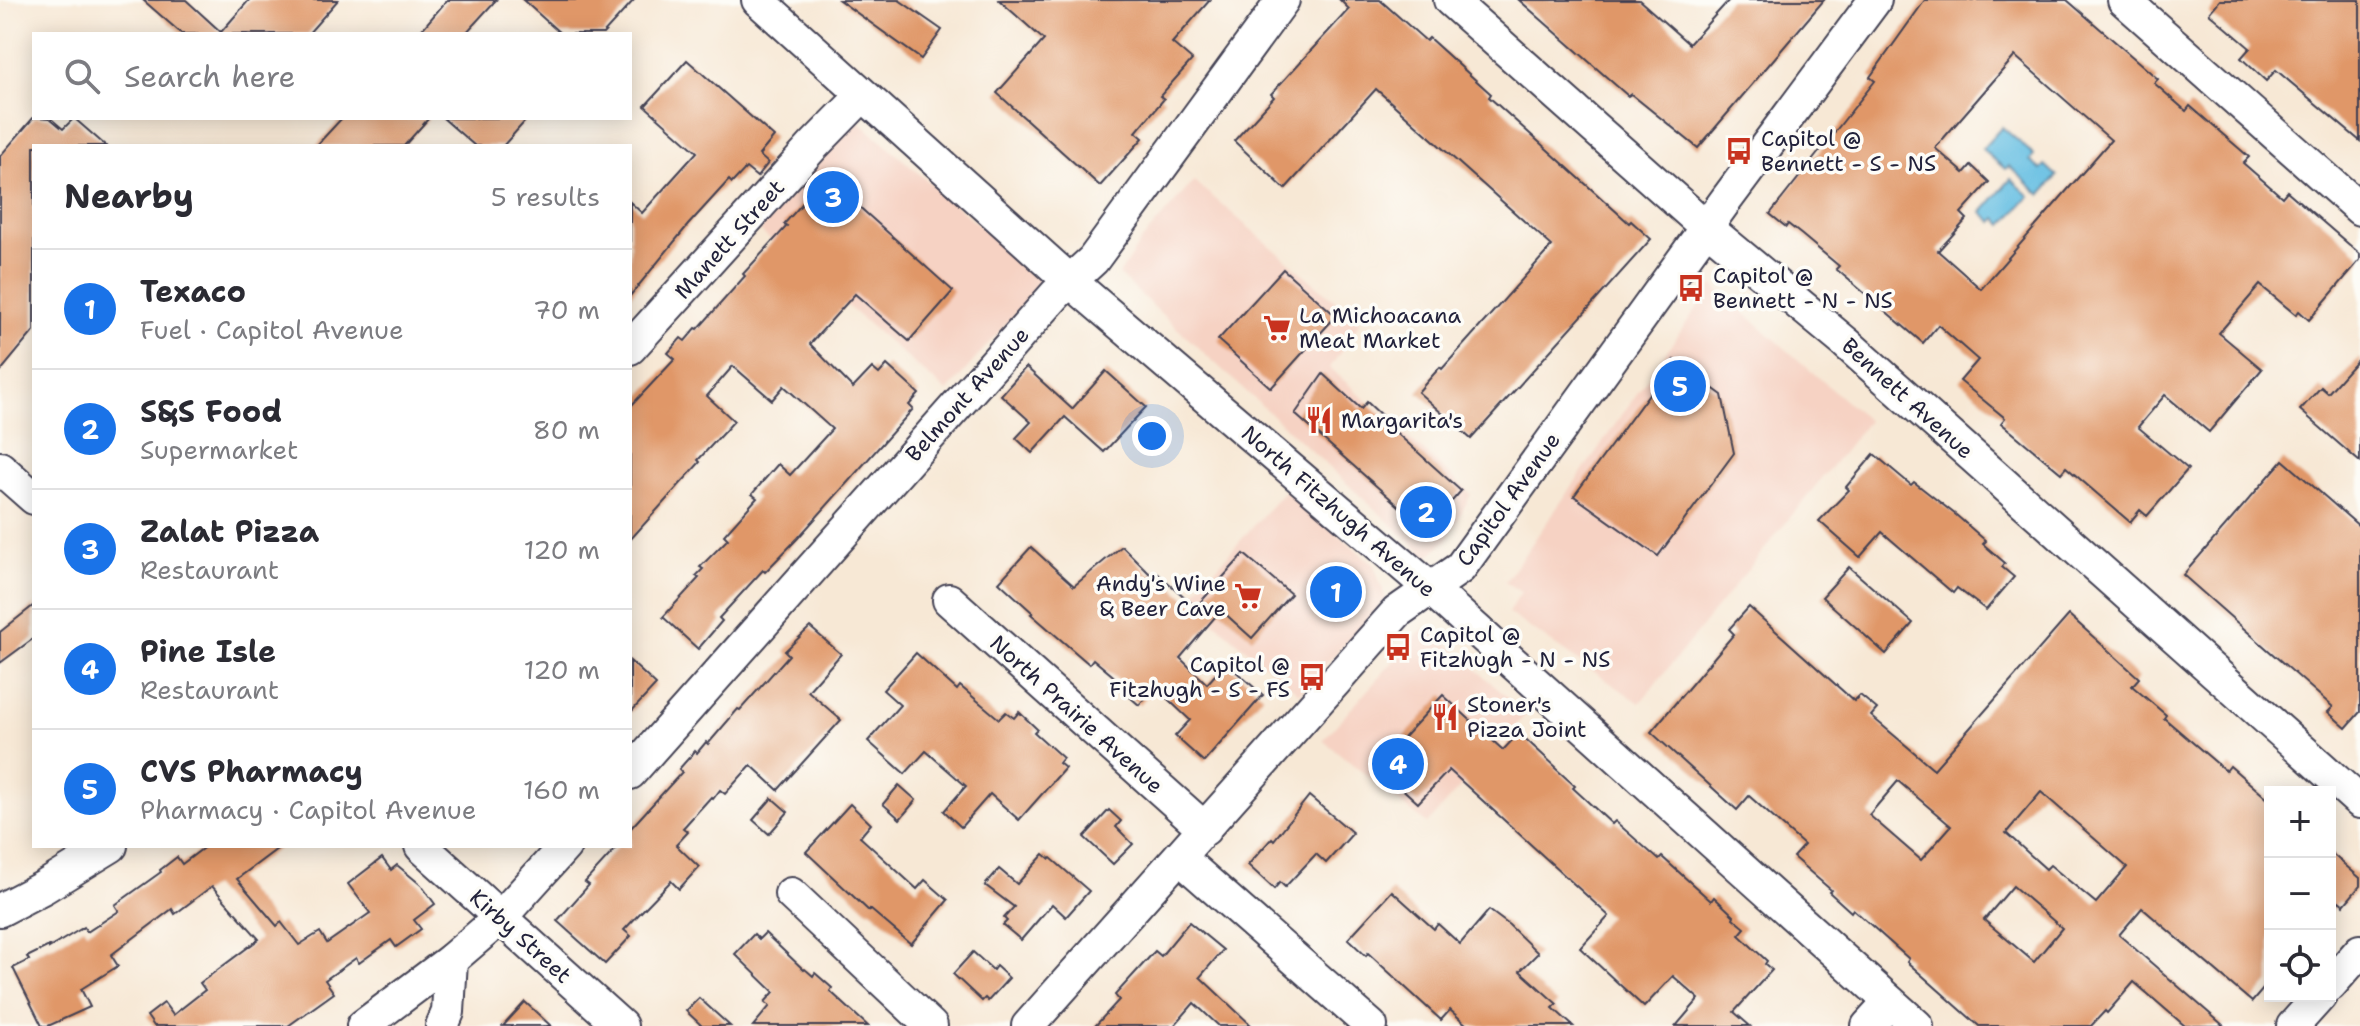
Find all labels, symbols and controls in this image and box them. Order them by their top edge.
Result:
search box [32,32,632,120]
icon: search [60,54,104,98]
text: Search here [124,56,295,97]
place label: Capitol @ Bennett - S - NS [1761,124,1936,178]
bus stop icon: Capitol @ Bennett - S - NS [1724,136,1754,166]
pin: 3 [807,167,859,227]
text: Nearby [64,173,194,219]
street label: Manett Street [668,173,791,305]
text: 5 results [491,179,600,214]
place label: Capitol @ Bennett - N - NS [1713,261,1893,315]
text: Texaco [140,271,246,312]
bus stop icon: Capitol @ Bennett - N - NS [1676,273,1706,303]
text: 1 [84,292,96,327]
text: 70 m [533,292,600,327]
place label: La Michoacana Meat Market [1299,301,1462,355]
text: Fuel · Capitol Avenue [140,312,404,347]
supermarket icon: La Michoacana Meat Market [1262,313,1292,343]
street label: Belmont Avenue [899,321,1036,468]
street label: Bennett Avenue [1836,331,1980,465]
pin: 5 [1654,356,1706,416]
text: S&S Food [140,391,282,432]
restaurant icon: Margarita's [1304,405,1334,435]
place label: Margarita's [1341,406,1463,435]
text: 2 [81,412,99,447]
text: 80 m [533,412,600,447]
your location [1132,416,1172,456]
street label: North Fitzhugh Avenue [1235,419,1442,604]
street label: Capitol Avenue [1450,426,1567,572]
text: Supermarket [140,432,298,467]
pin: 2 [1400,482,1452,542]
text: Zalat Pizza [140,511,319,552]
text: 3 [81,532,99,567]
text: 120 m [524,532,600,567]
text: Restaurant [140,552,279,587]
pin: 1 [1310,562,1362,622]
place label: Andy's Wine & Beer Cave [1096,569,1226,623]
supermarket icon: Andy's Wine & Beer Cave [1233,581,1263,611]
place label: Capitol @ Fitzhugh - N - NS [1420,620,1610,674]
street label: North Prairie Avenue [984,629,1169,800]
text: Pine Isle [140,631,276,672]
bus stop icon: Capitol @ Fitzhugh - N - NS [1383,632,1413,662]
place label: Capitol @ Fitzhugh - S - FS [1109,650,1290,704]
text: 4 [81,652,99,687]
text: 120 m [524,652,600,687]
bus stop icon: Capitol @ Fitzhugh - S - FS [1297,662,1327,692]
text: Restaurant [140,672,279,707]
place label: Stoner's Pizza Joint [1467,690,1587,744]
restaurant icon: Stoner's Pizza Joint [1430,702,1460,732]
pin: 4 [1372,734,1424,794]
text: CVS Pharmacy [140,751,363,792]
text: 5 [82,772,98,807]
text: 160 m [523,772,600,807]
map controls [2264,786,2336,1002]
button: + [2264,786,2336,858]
text: Pharmacy · Capitol Avenue [140,792,476,827]
button: − [2264,858,2336,930]
street label: Kirby Street [464,883,578,990]
button: locate [2264,930,2336,1002]

